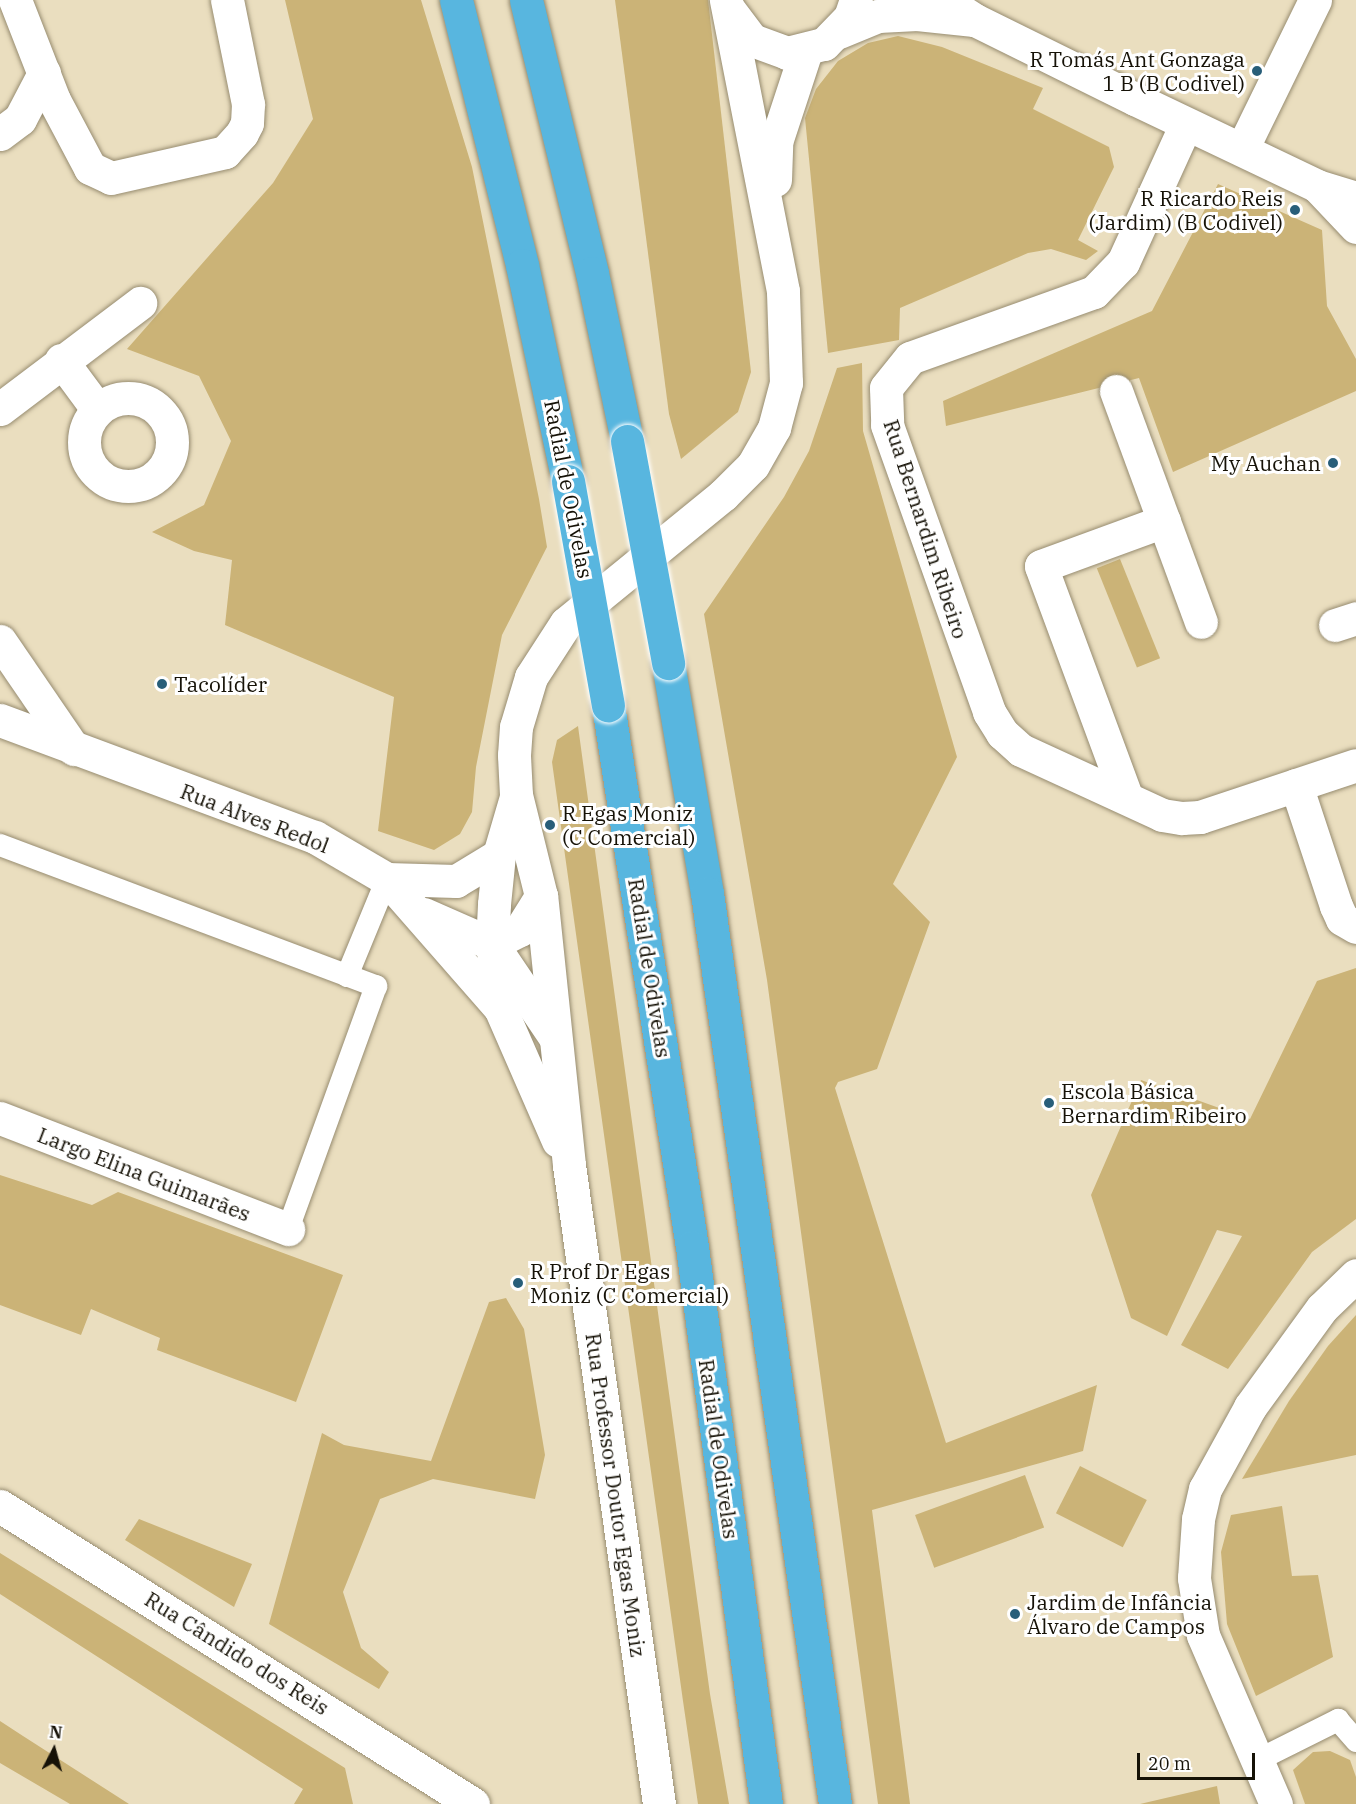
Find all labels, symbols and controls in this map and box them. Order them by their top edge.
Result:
place label: R Tomás Ant Gonzaga 1 B (B Codivel) [1029,46,1245,96]
marker: R Tomás Ant Gonzaga 1 B (B Codivel) [1250,64,1264,78]
place label: R Ricardo Reis (Jardim) (B Codivel) [1088,185,1283,235]
marker: R Ricardo Reis (Jardim) (B Codivel) [1288,203,1302,217]
street label: Radial de Odivelas [539,398,599,580]
street label: Rua Bernardim Ribeiro [879,416,973,642]
place label: My Auchan [1211,450,1321,476]
marker: My Auchan [1326,456,1340,470]
place label: Tacolíder [174,671,267,697]
marker: Tacolíder [155,677,169,691]
street label: Rua Alves Redol [177,778,333,858]
place label: R Egas Moniz (C Comercial) [562,800,695,850]
marker: R Egas Moniz (C Comercial) [543,818,557,832]
street label: Radial de Odivelas [623,877,677,1059]
place label: Escola Básica Bernardim Ribeiro [1061,1078,1247,1128]
marker: Escola Básica Bernardim Ribeiro [1042,1096,1056,1110]
street label: Largo Elina Guimarães [34,1122,254,1226]
place label: R Prof Dr Egas Moniz (C Comercial) [530,1258,729,1308]
marker: R Prof Dr Egas Moniz (C Comercial) [511,1276,525,1290]
street label: Rua Professor Doutor Egas Moniz [581,1331,651,1659]
street label: Radial de Odivelas [694,1358,744,1540]
street label: Rua Cândido dos Reis [140,1586,334,1720]
place label: Jardim de Infância Álvaro de Campos [1027,1589,1212,1639]
marker: Jardim de Infância Álvaro de Campos [1008,1607,1022,1621]
north arrow [24,1720,84,1780]
text: N [49,1721,63,1743]
scale bar [1140,1741,1258,1779]
text: 20 m [1148,1752,1191,1775]

